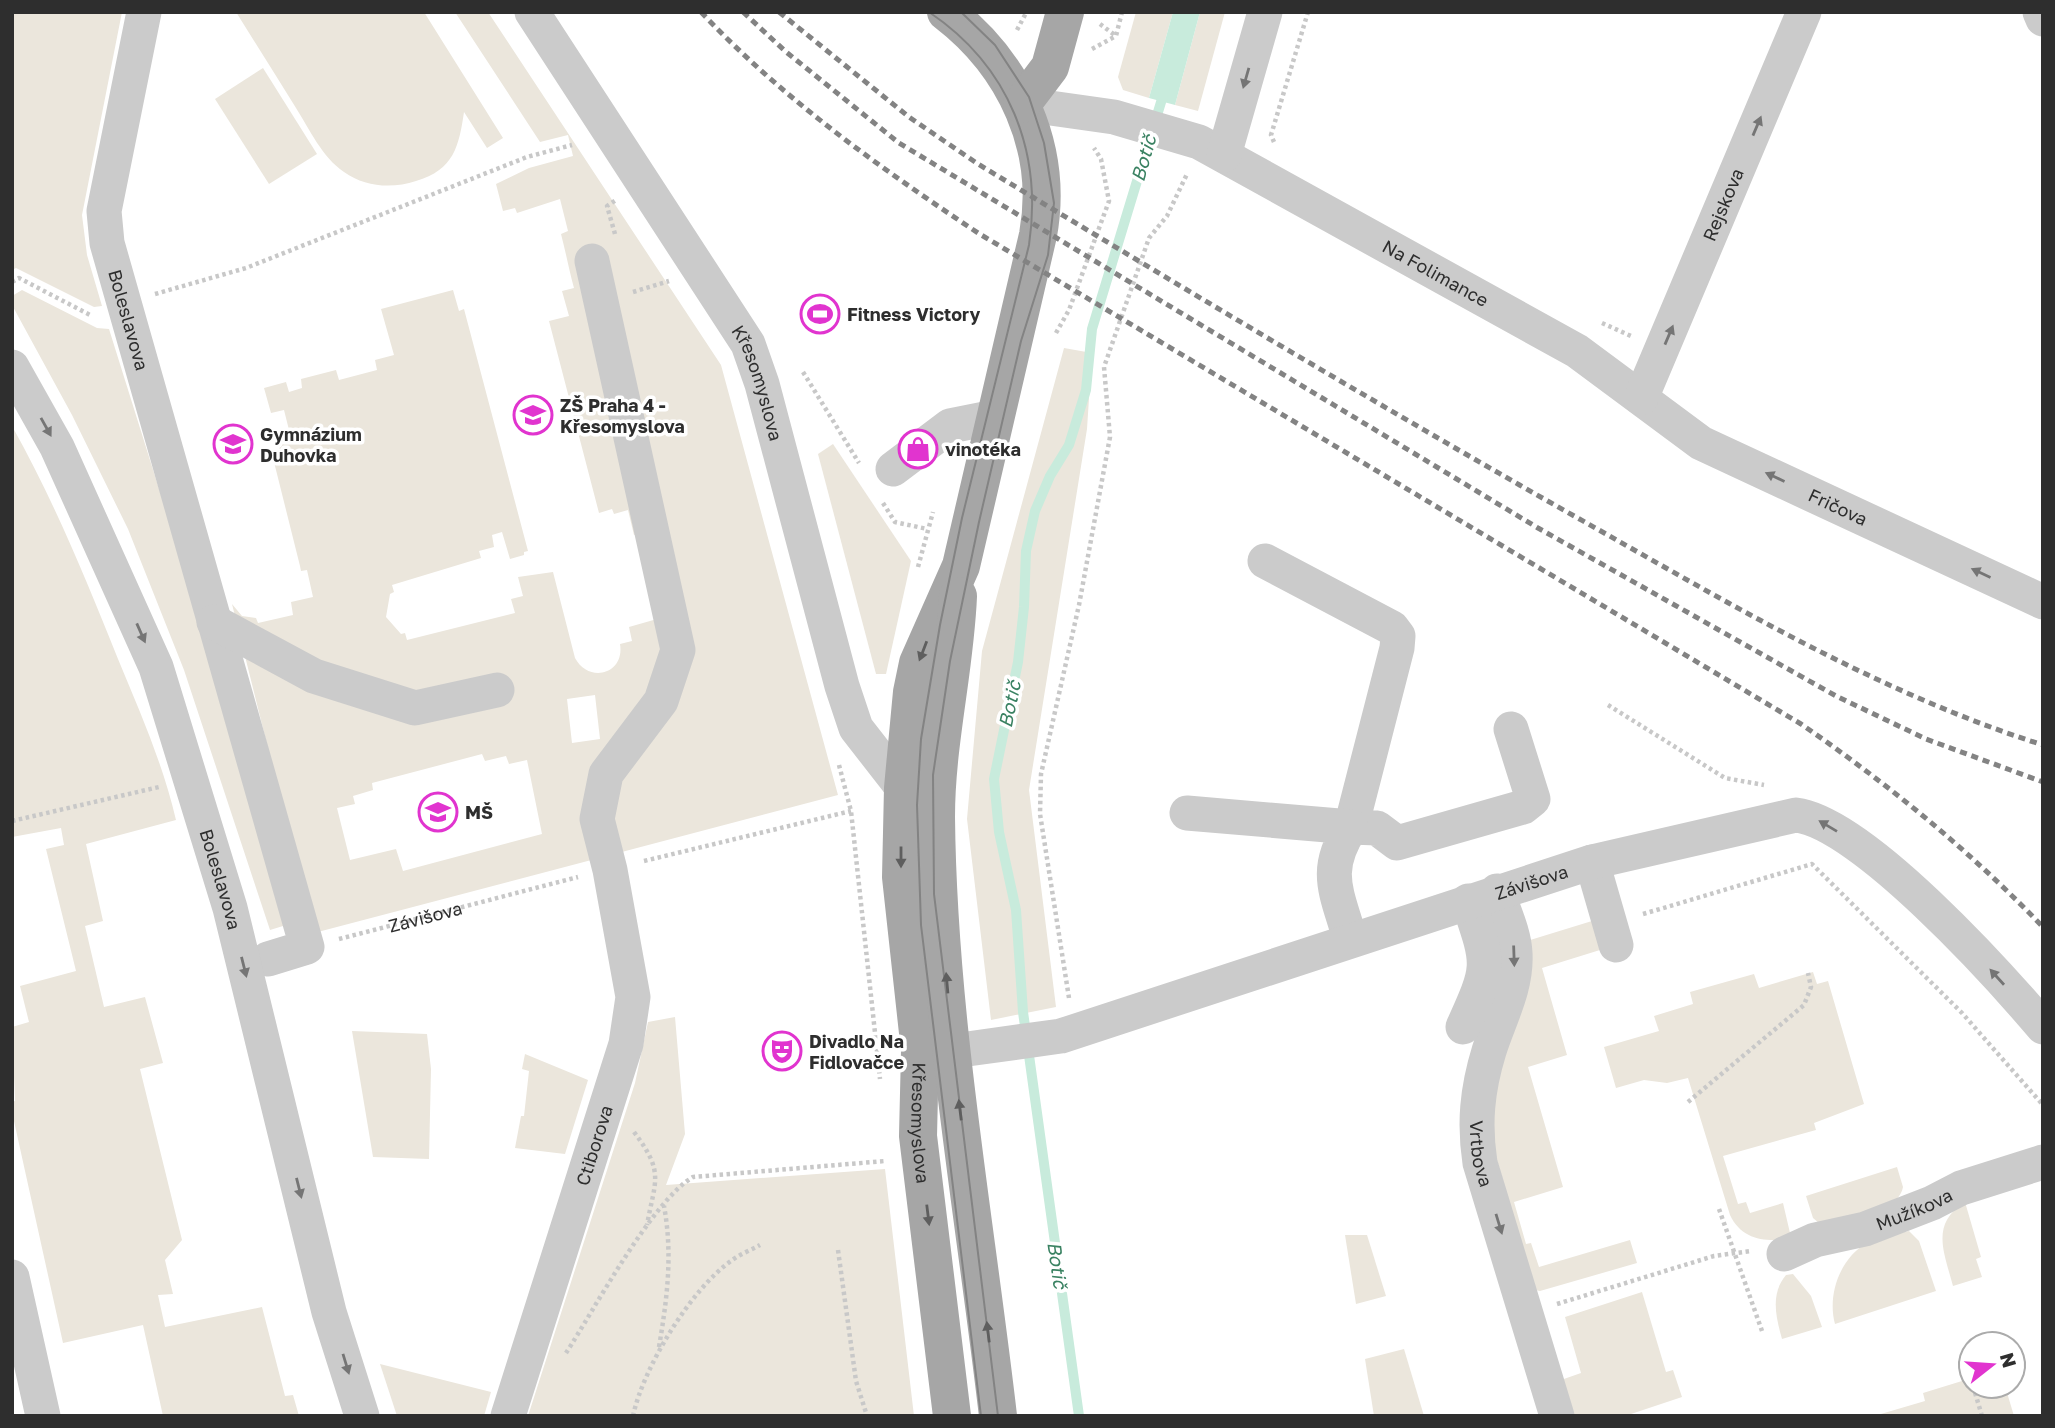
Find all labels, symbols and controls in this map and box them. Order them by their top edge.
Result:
one-way arrow [1240,67,1251,89]
one-way arrow [1752,115,1763,136]
water label: Botič [1125,131,1161,184]
street label: Rejskova [1698,165,1748,244]
street label: Na Folimance [1379,235,1493,311]
street label: Boleslavova [104,267,154,373]
sports icon: Fitness Victory [799,293,841,335]
place label: Fitness Victory [847,303,981,325]
street label: Křesomyslova [727,321,788,443]
one-way arrow [1664,325,1675,346]
school or university icon: ZŠ Praha 4 - Křesomyslova [512,394,554,436]
place label: ZŠ Praha 4 - Křesomyslova [560,394,685,437]
one-way arrow [40,417,52,436]
school or university icon: Gymnázium Duhovka [212,423,254,465]
place label: Gymnázium Duhovka [260,423,362,466]
shop icon: vinotéka [897,428,939,470]
place label: vinotéka [945,438,1021,460]
one-way arrow [1765,471,1785,483]
street label: Fričova [1805,484,1871,530]
one-way arrow [1971,568,1991,579]
one-way arrow [135,623,147,643]
one-way arrow [917,640,928,661]
water label: Botič [993,677,1025,729]
school or university icon: MŠ [417,791,459,833]
place label: MŠ [465,801,493,823]
one-way arrow [1819,819,1838,832]
street label: Boleslavova [195,826,246,932]
one-way arrow [895,846,907,868]
street label: Závišova [1492,860,1571,904]
street label: Závišova [386,897,464,937]
one-way arrow [1508,945,1519,967]
one-way arrow [239,956,250,978]
one-way arrow [1989,968,2005,986]
one-way arrow [941,972,952,994]
theatre icon: Divadlo Na Fidlovačce [761,1030,803,1072]
place label: Divadlo Na Fidlovačce [809,1030,904,1073]
street label: Křesomyslova [907,1062,935,1185]
one-way arrow [955,1098,966,1120]
street label: Ctiborova [571,1102,617,1188]
street label: Vrtbova [1466,1120,1498,1189]
one-way arrow [294,1177,305,1199]
street label: Mužíkova [1873,1183,1956,1235]
one-way arrow [922,1205,933,1227]
one-way arrow [1494,1214,1504,1235]
water label: Botič [1043,1240,1073,1292]
one-way arrow [982,1321,993,1343]
north arrow [1957,1330,2027,1400]
text: N [1996,1350,2022,1370]
one-way arrow [341,1353,351,1374]

